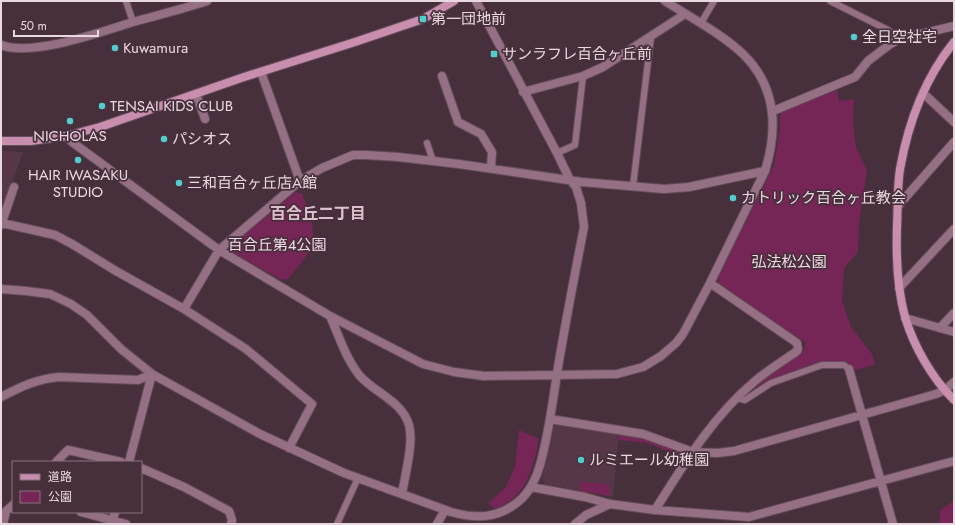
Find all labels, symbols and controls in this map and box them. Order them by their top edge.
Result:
place label: 第一団地前 [431,8,506,30]
scale bar [14,12,98,38]
marker: 第一団地前 [418,14,428,24]
text: 50 m [20,17,47,35]
place label: 全日空社宅 [862,26,937,48]
marker: 全日空社宅 [849,32,859,42]
place label: Kuwamura [123,37,188,59]
marker: Kuwamura [110,43,120,53]
place label: サンラフレ百合ヶ丘前 [502,43,652,65]
marker: サンラフレ百合ヶ丘前 [489,49,499,59]
place label: TENSAI KIDS CLUB [110,95,233,117]
marker: TENSAI KIDS CLUB [97,101,107,111]
marker: NICHOLAS [65,116,75,126]
place label: NICHOLAS [33,125,107,147]
place label: パシオス [172,128,232,150]
marker: パシオス [159,134,169,144]
marker: HAIR IWASAKU STUDIO [73,155,83,165]
place label: HAIR IWASAKU STUDIO [28,164,128,203]
place label: 三和百合ヶ丘店A館 [187,172,317,194]
marker: 三和百合ヶ丘店A館 [174,178,184,188]
place label: カトリック百合ヶ丘教会 [741,187,906,209]
marker: カトリック百合ヶ丘教会 [728,193,738,203]
district label: 百合丘二丁目 [270,202,366,225]
park label: 百合丘第4公園 [228,234,326,256]
park label: 弘法松公園 [751,251,827,273]
place label: ルミエール幼稚園 [589,449,709,471]
marker: ルミエール幼稚園 [576,455,586,465]
legend [12,461,142,513]
text: 道路 [48,468,72,486]
text: 公園 [48,488,72,506]

